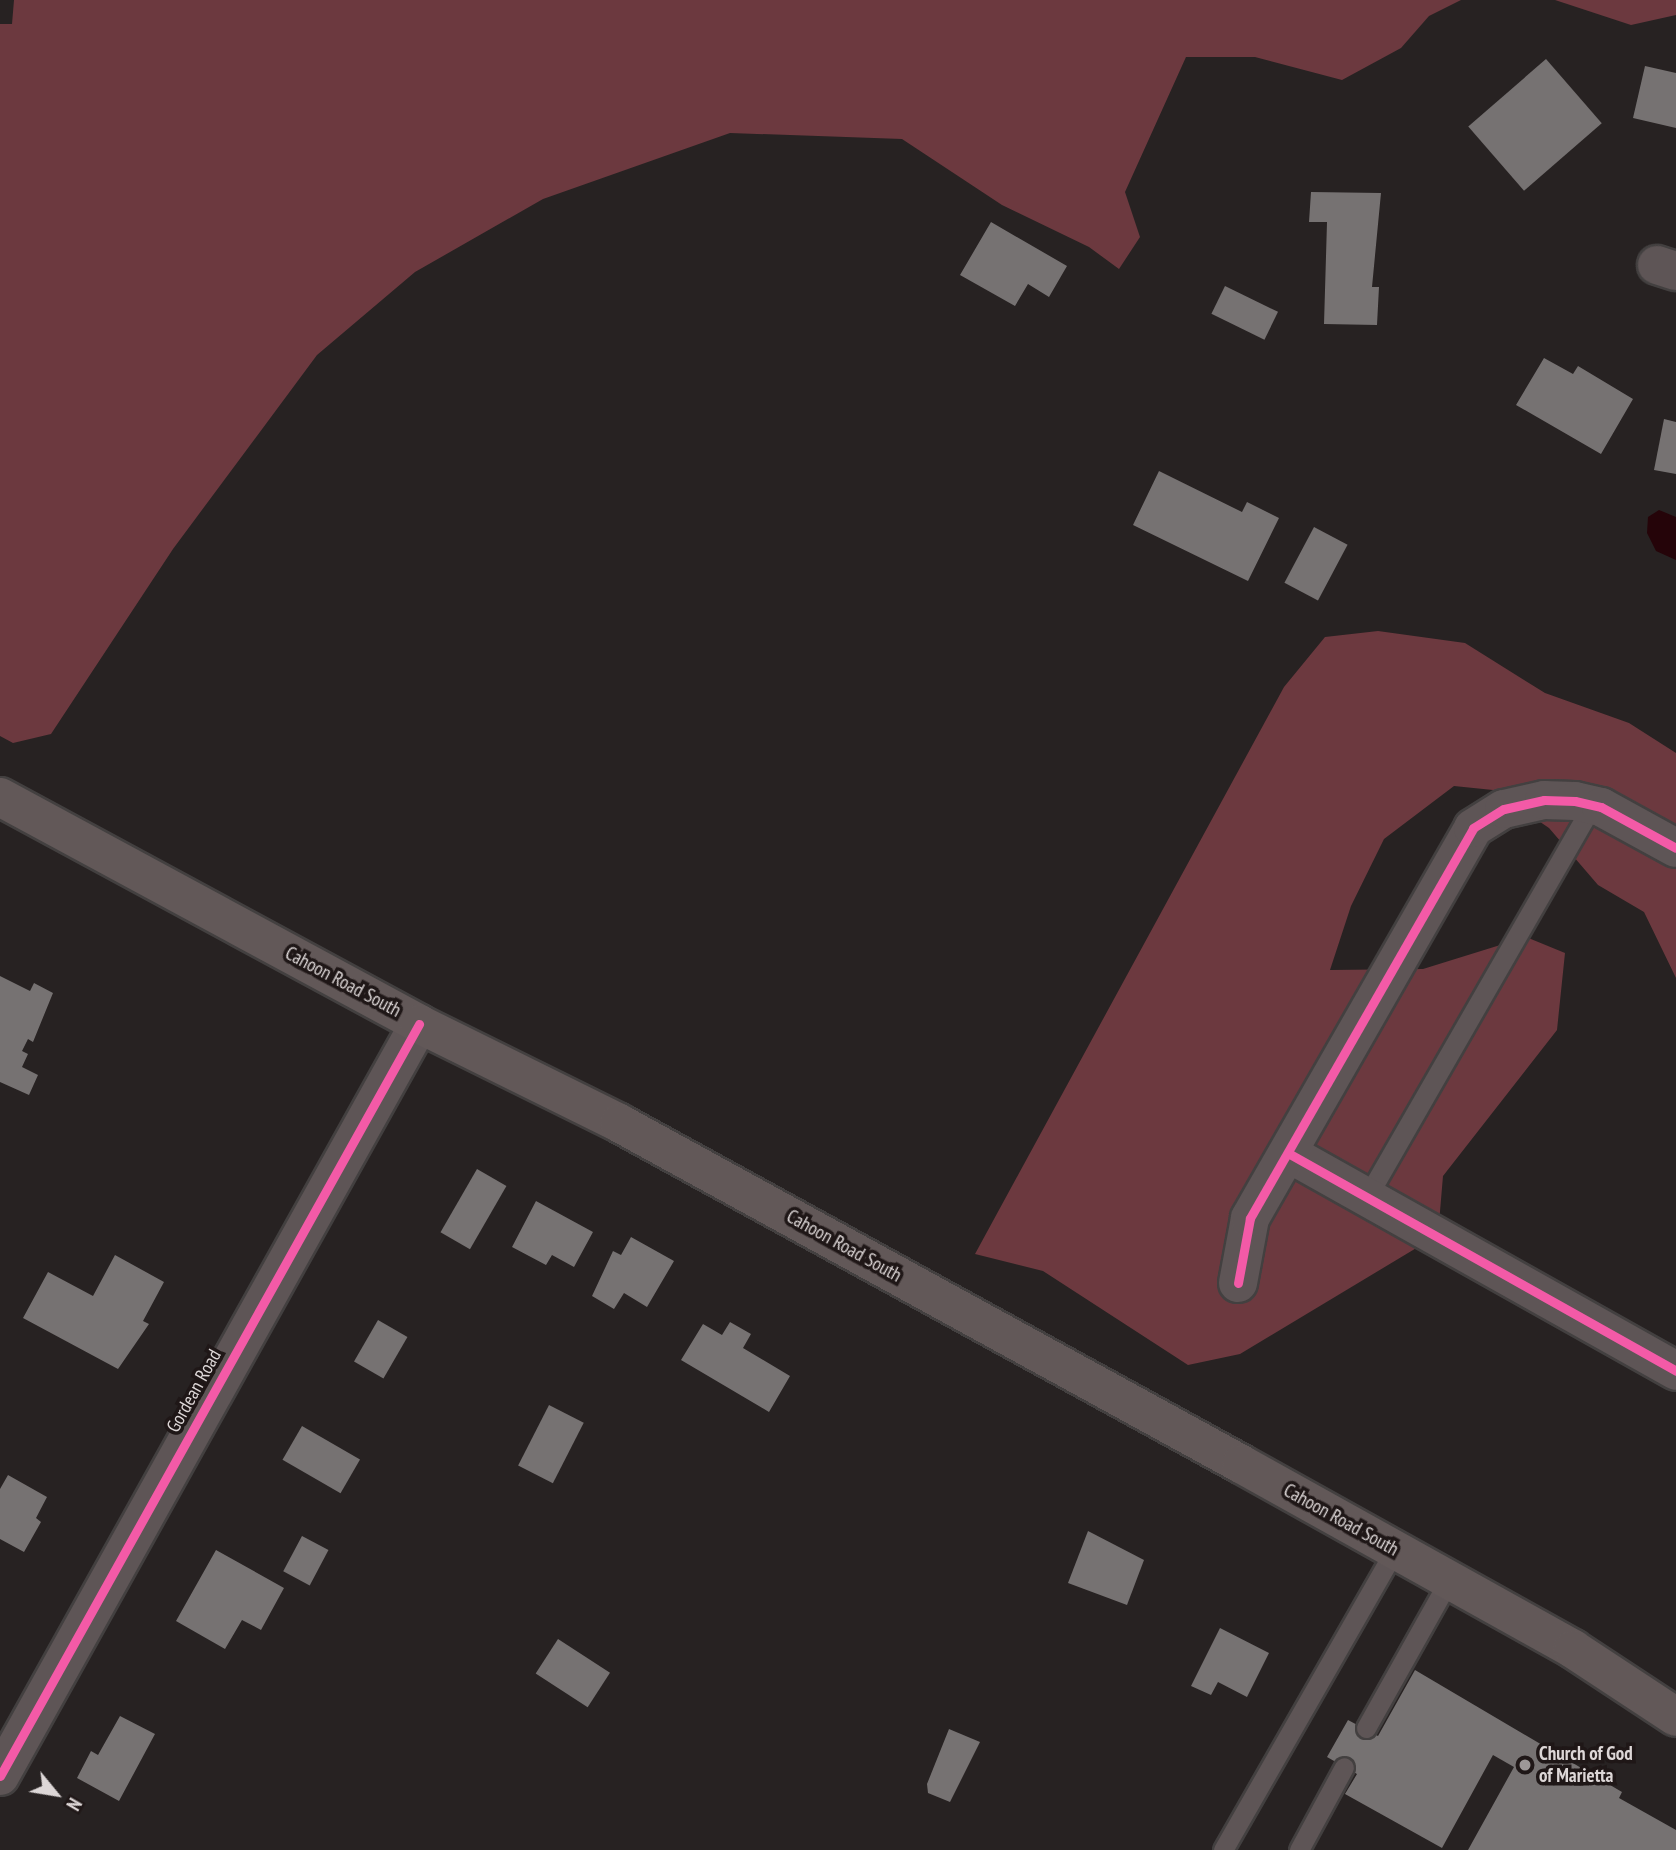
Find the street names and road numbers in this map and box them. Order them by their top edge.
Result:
street label: Cahoon Road South [281,942,405,1022]
street label: Cahoon Road South [783,1205,905,1287]
street label: Gordean Road [162,1346,226,1436]
street label: Cahoon Road South [1280,1479,1402,1561]

